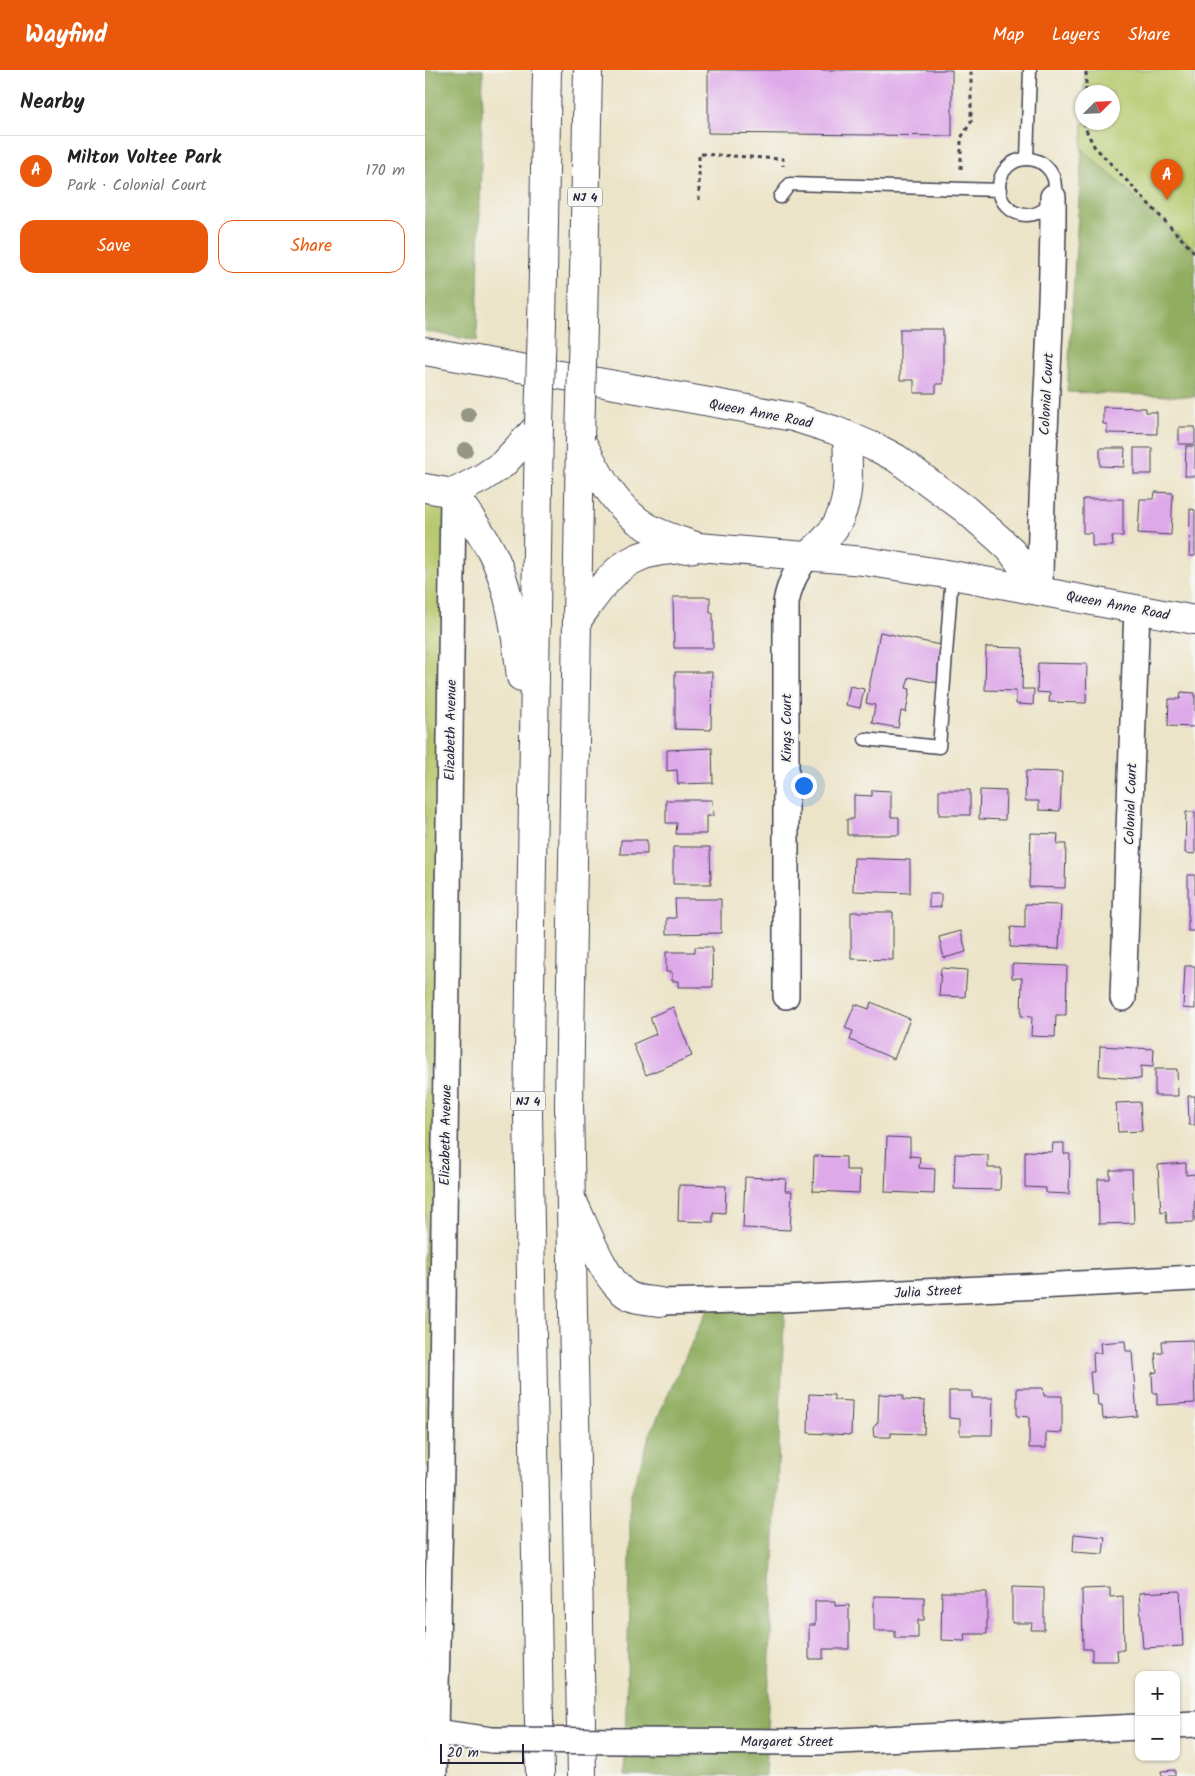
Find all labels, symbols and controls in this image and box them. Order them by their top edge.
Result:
text: Wayfind [25,16,107,55]
text: Map [993,21,1024,50]
text: Layers [1052,21,1100,50]
text: Share [1128,21,1170,50]
north arrow [1075,85,1120,130]
text: Nearby [20,86,85,119]
text: Milton Voltee Park [67,143,221,173]
text: A [31,158,41,183]
text: 170 m [365,158,405,183]
pin: A [1151,159,1183,200]
text: Park · Colonial Court [67,173,207,198]
road number: NJ 4 [567,188,603,206]
button: Save [20,220,208,273]
button: Share [218,220,405,273]
street label: Colonial Court [1034,352,1060,436]
street label: Queen Anne Road [707,393,815,435]
street label: Queen Anne Road [1064,585,1172,627]
street label: Elizabeth Avenue [439,679,463,781]
street label: Kings Court [776,693,798,762]
street label: Colonial Court [1119,762,1143,846]
your location [791,773,817,799]
street label: Elizabeth Avenue [434,1084,458,1186]
road number: NJ 4 [511,1091,545,1110]
street label: Julia Street [894,1279,963,1305]
map controls [1135,1671,1180,1761]
button: + [1135,1671,1180,1716]
button: − [1135,1716,1180,1761]
street label: Margaret Street [741,1731,834,1753]
scale bar [440,1741,524,1764]
text: 20 m [447,1742,479,1764]

